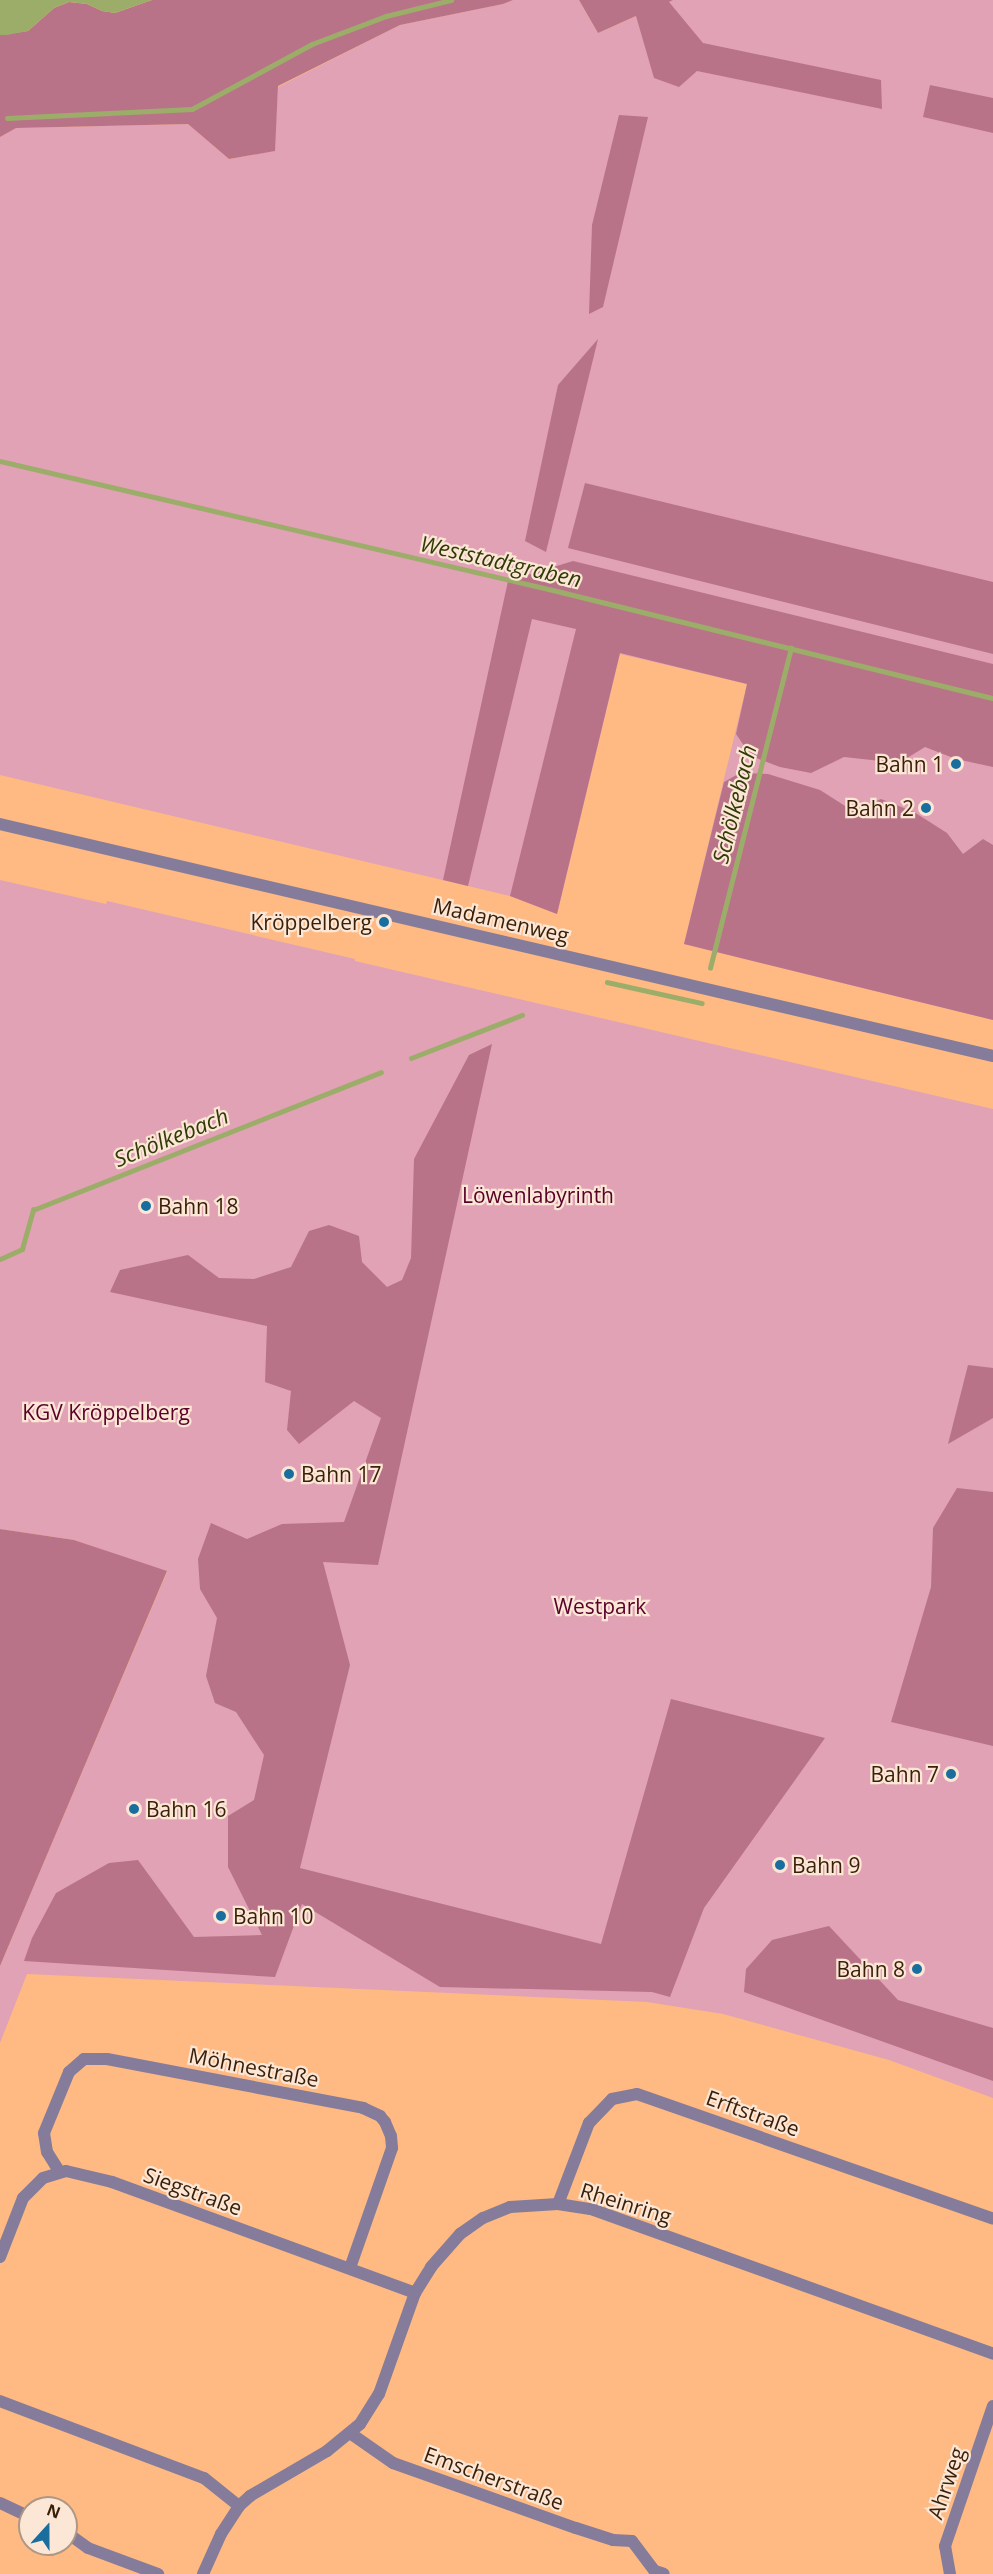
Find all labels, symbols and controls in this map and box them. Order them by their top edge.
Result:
water label: Weststadtgraben [418,530,584,592]
water label: Schölkebach [707,742,761,866]
place label: Bahn 1 [876,751,944,777]
marker: Bahn 1 [949,757,963,771]
place label: Bahn 2 [846,795,914,821]
marker: Bahn 2 [919,801,933,815]
street label: Madamenweg [431,892,571,948]
place label: Kröppelberg [251,909,372,935]
marker: Kröppelberg [377,915,391,929]
water label: Schölkebach [110,1102,232,1172]
park label: Löwenlabyrinth [462,1182,614,1208]
place label: Bahn 18 [158,1193,238,1219]
marker: Bahn 18 [139,1199,153,1213]
park label: KGV Kröppelberg [22,1399,190,1425]
place label: Bahn 17 [301,1461,381,1487]
marker: Bahn 17 [282,1467,296,1481]
park label: Westpark [554,1593,646,1619]
place label: Bahn 7 [871,1761,939,1787]
marker: Bahn 7 [944,1767,958,1781]
place label: Bahn 16 [146,1796,226,1822]
marker: Bahn 16 [127,1802,141,1816]
place label: Bahn 9 [792,1852,860,1878]
marker: Bahn 9 [773,1858,787,1872]
place label: Bahn 10 [233,1903,313,1929]
marker: Bahn 10 [214,1909,228,1923]
place label: Bahn 8 [837,1956,905,1982]
marker: Bahn 8 [910,1962,924,1976]
street label: Möhnestraße [187,2042,321,2092]
street label: Erftstraße [703,2085,803,2141]
street label: Siegstraße [140,2162,246,2220]
street label: Rheinring [577,2177,675,2229]
street label: Emscherstraße [421,2441,567,2515]
street label: Ahrweg [922,2444,970,2522]
north arrow [18,2496,78,2556]
text: N [44,2498,64,2524]

